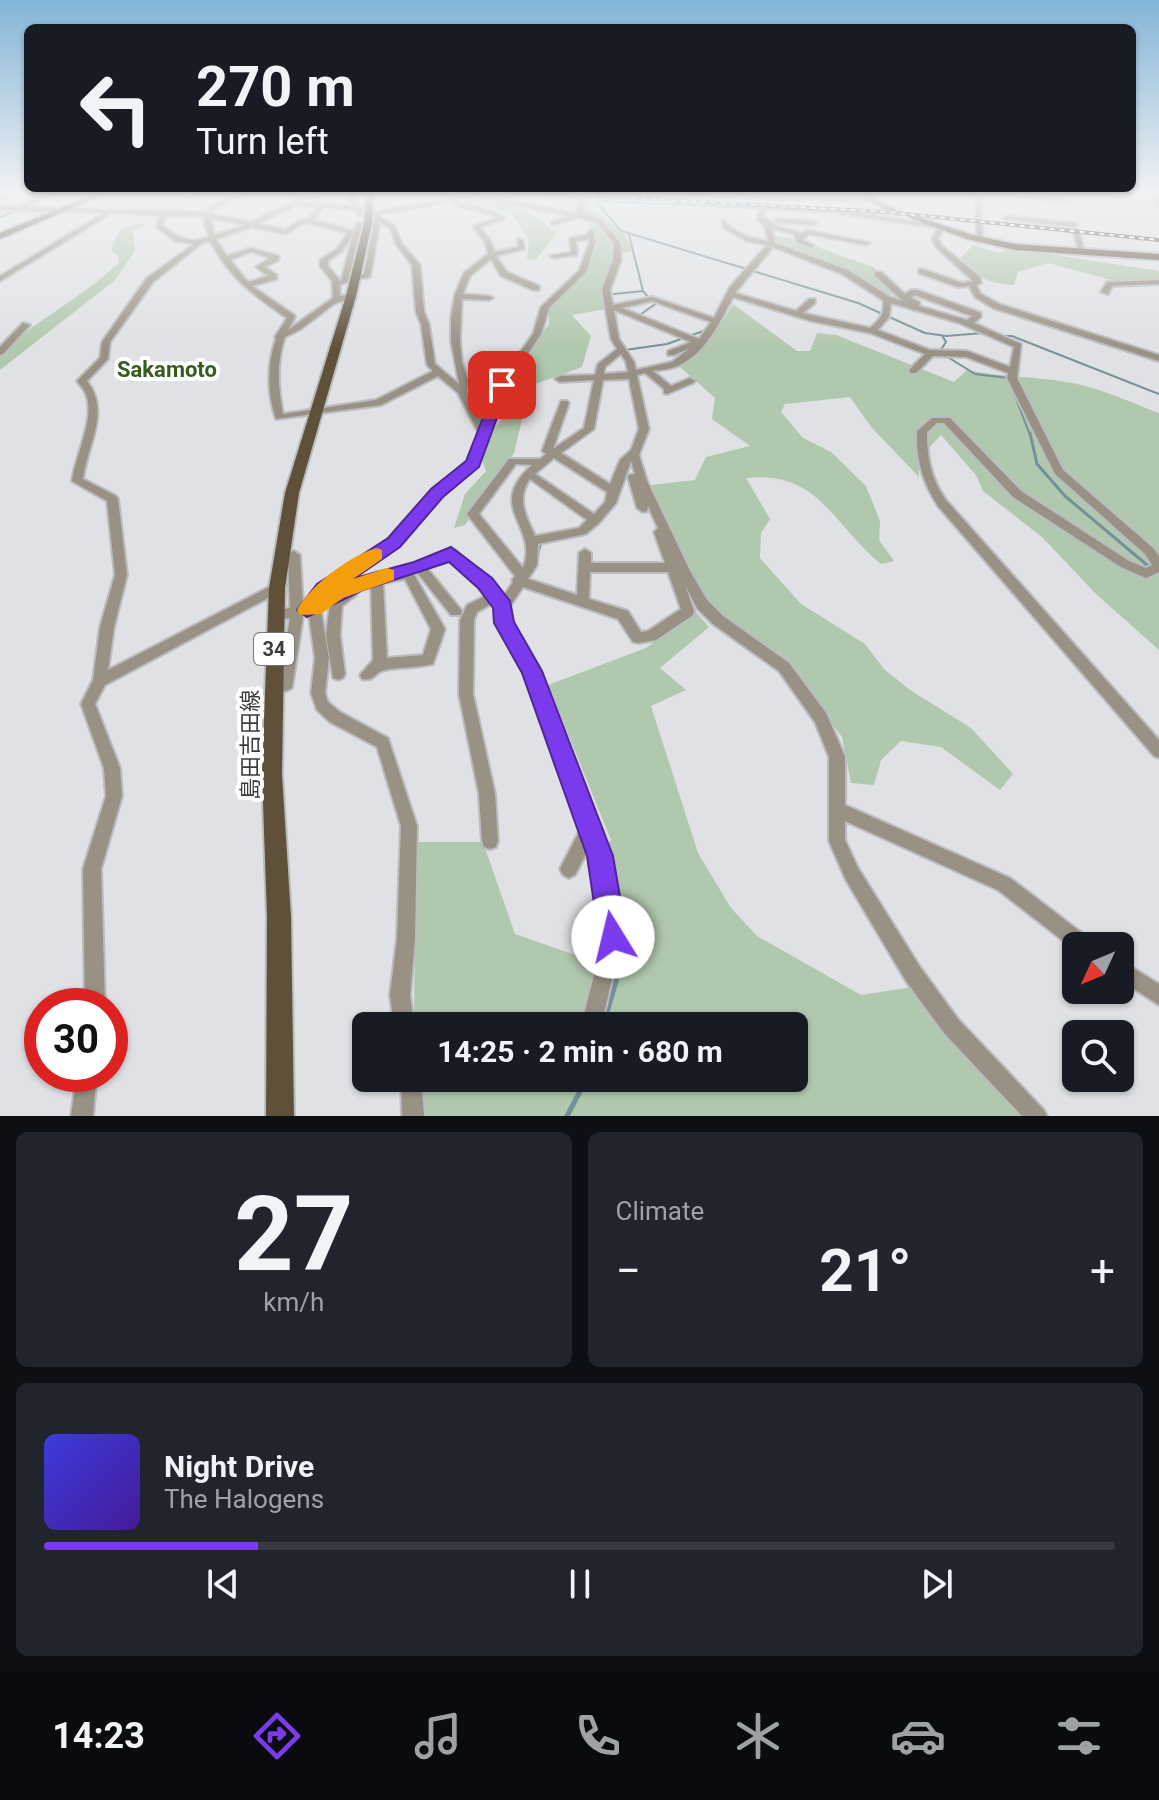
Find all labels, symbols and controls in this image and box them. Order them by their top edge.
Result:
text: 270 m [196,54,355,120]
icon: left [64,56,168,160]
text: Turn left [196,121,329,163]
pin [468,351,536,419]
district label: Sakamoto [117,357,217,382]
icon: arrive [480,363,524,407]
road number: 34 [254,633,294,665]
street label: 島田吉田線 [238,690,263,800]
position arrow [571,895,655,979]
north arrow [1062,932,1134,1004]
map controls [1062,932,1134,1092]
speed limit sign: 30 [24,988,128,1092]
button: search [1062,1020,1134,1092]
text: 14:25 · 2 min · 680 m [437,1034,723,1069]
text: 27 [234,1174,353,1295]
text: Climate [616,1196,704,1226]
text: 21° [819,1235,911,1306]
text: − [616,1245,641,1297]
text: + [1090,1245,1115,1297]
text: km/h [263,1287,324,1317]
text: Night Drive [164,1449,314,1484]
text: The Halogens [164,1484,324,1514]
icon: previous [201,1562,245,1606]
icon: pause [558,1562,602,1606]
icon: next [915,1562,959,1606]
icon: directions [249,1708,305,1764]
icon: music [410,1708,466,1764]
icon: phone [570,1708,626,1764]
icon: climate [730,1708,786,1764]
icon: car [890,1708,946,1764]
icon: filters [1051,1708,1107,1764]
text: 14:23 [52,1715,145,1757]

